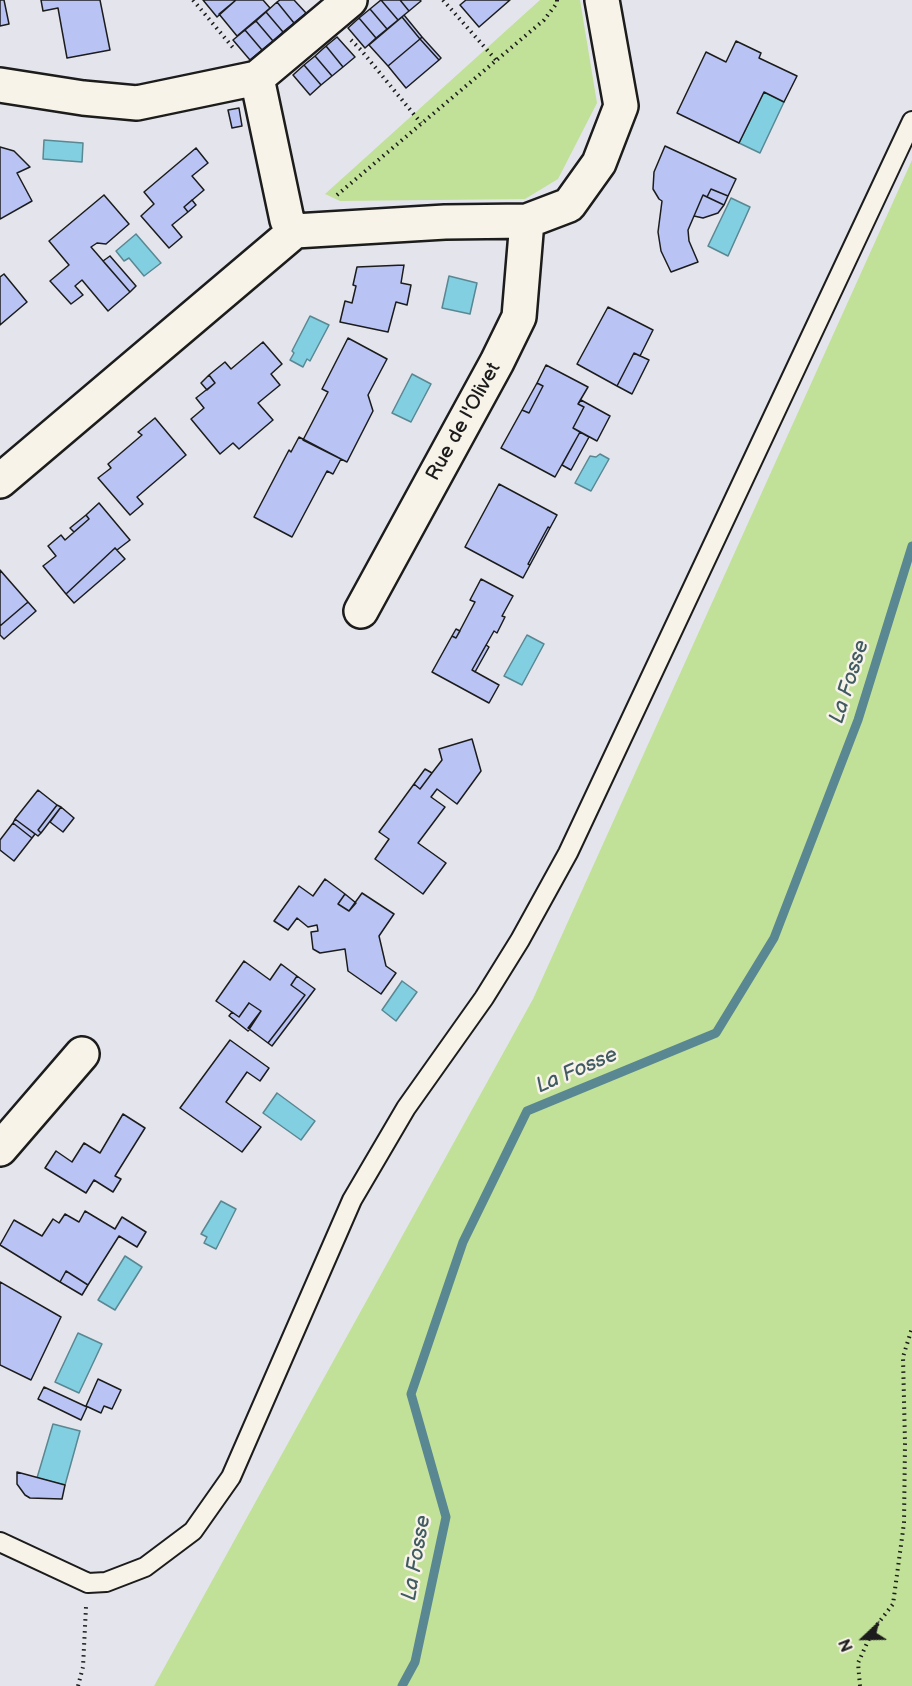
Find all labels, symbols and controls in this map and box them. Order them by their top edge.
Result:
street label: Rue de l'Olivet [422,359,506,485]
water label: La Fosse [825,637,875,727]
water label: La Fosse [532,1043,622,1099]
water label: La Fosse [397,1513,437,1603]
north arrow [834,1608,894,1668]
text: N [836,1636,858,1654]

